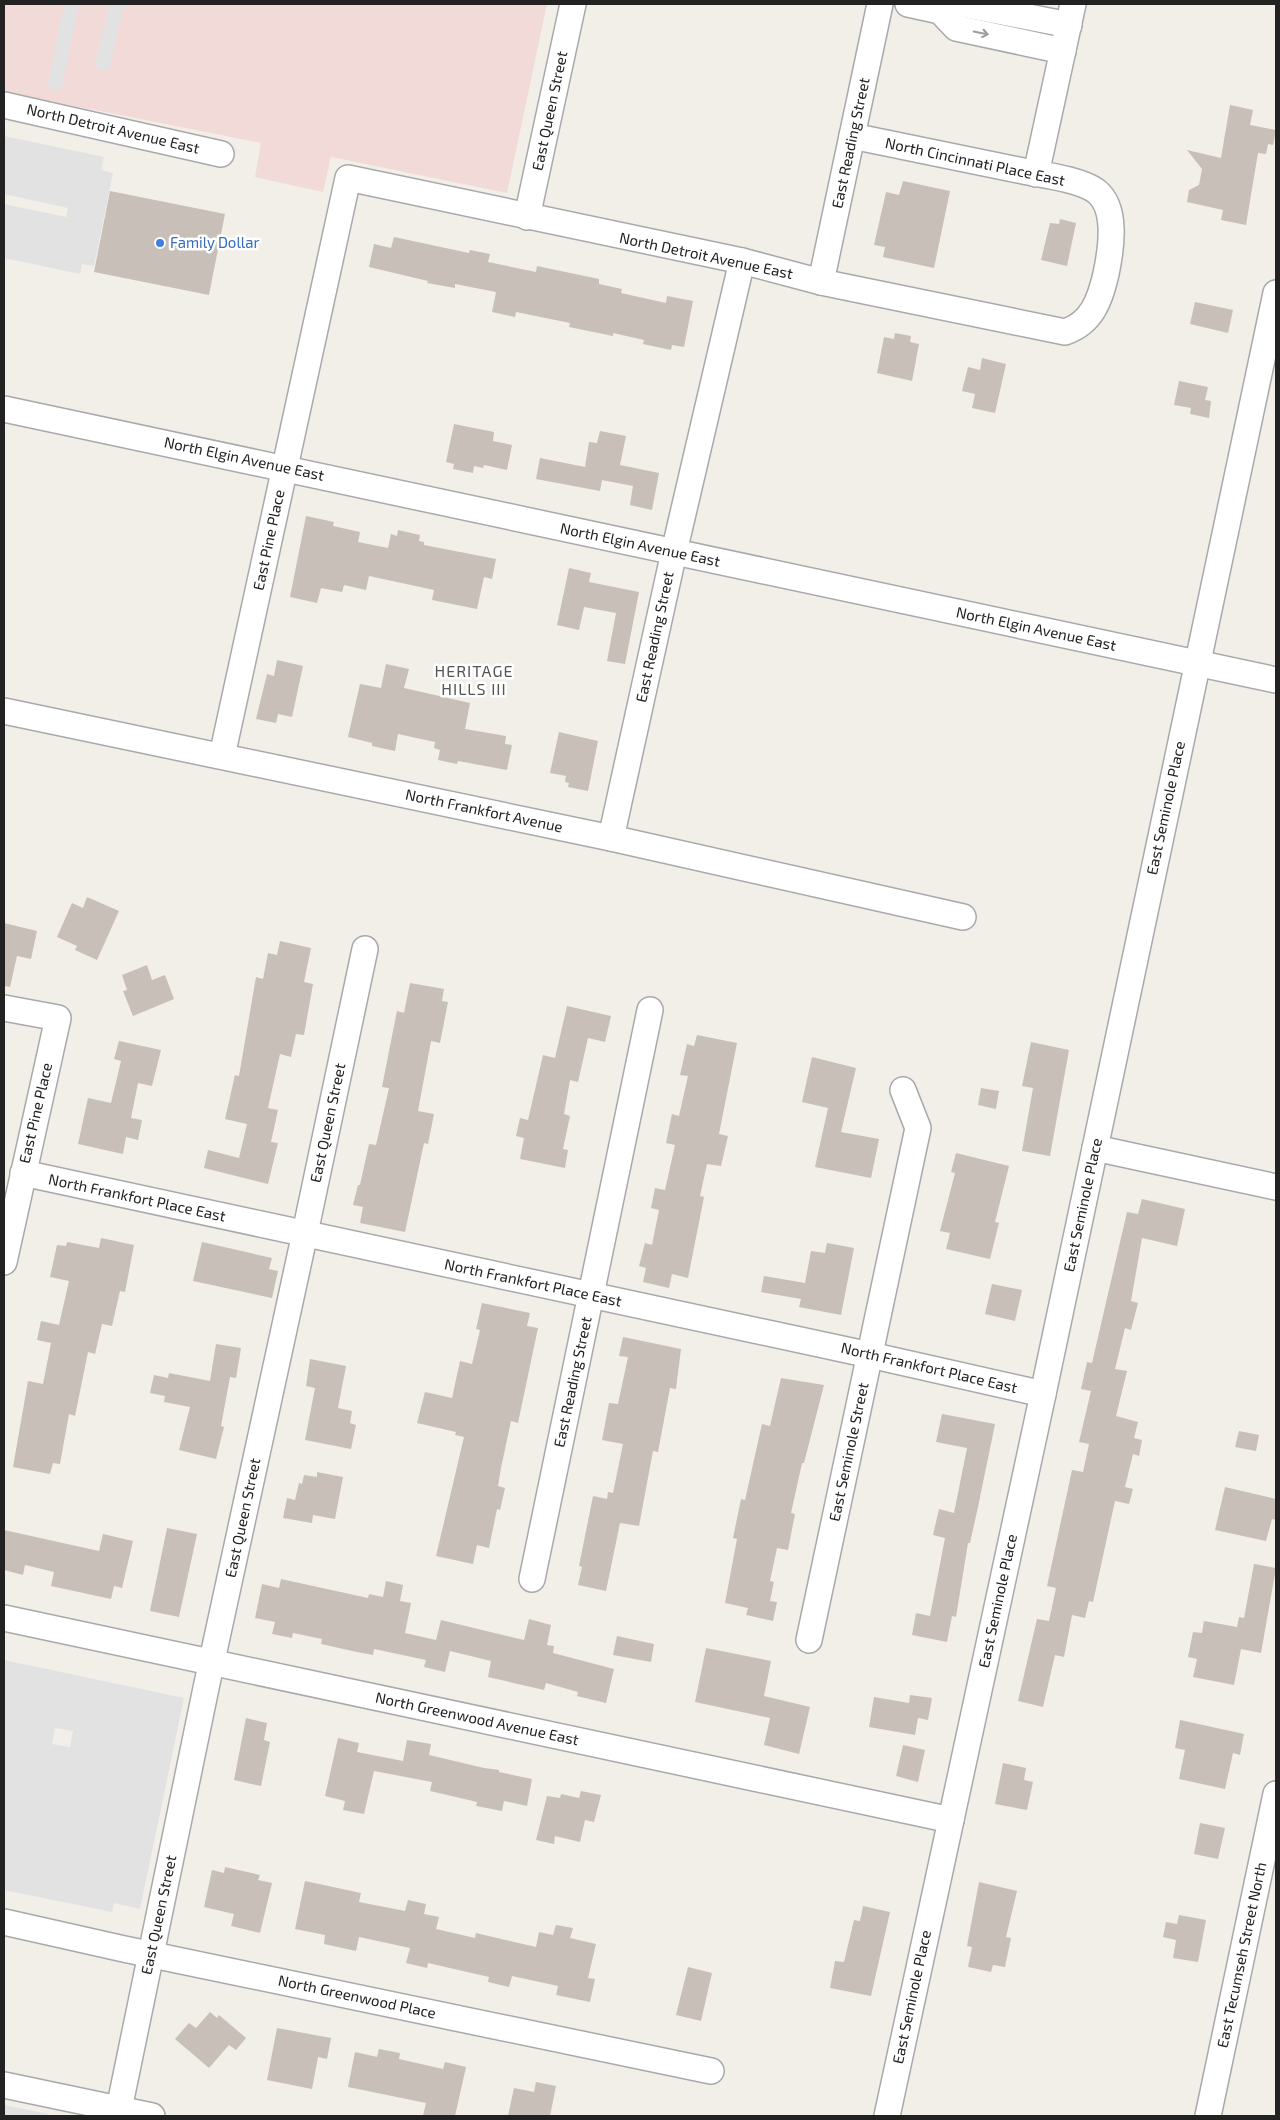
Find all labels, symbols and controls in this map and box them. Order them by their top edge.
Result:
one-way arrow [973,29,989,39]
street label: East Queen Street [528,49,572,172]
street label: East Reading Street [827,75,873,210]
street label: North Detroit Avenue East [25,99,202,157]
street label: North Cincinnati Place East [884,133,1067,189]
street label: North Detroit Avenue East [618,228,795,282]
place label: Family Dollar [170,233,260,251]
marker: Family Dollar [154,237,166,249]
street label: North Elgin Avenue East [163,432,326,484]
street label: East Pine Place [249,488,288,592]
street label: North Elgin Avenue East [559,518,722,570]
street label: East Reading Street [631,569,677,704]
street label: North Elgin Avenue East [955,602,1118,654]
district label: HERITAGE HILLS III [435,661,513,698]
street label: East Seminole Place [1142,739,1188,876]
street label: North Frankfort Avenue [404,785,565,836]
street label: East Pine Place [15,1061,55,1165]
street label: East Queen Street [306,1061,350,1184]
street label: East Seminole Place [1059,1136,1105,1273]
street label: North Frankfort Place East [47,1169,228,1225]
street label: North Frankfort Place East [443,1254,624,1310]
street label: East Reading Street [549,1314,595,1449]
street label: North Frankfort Place East [839,1338,1020,1396]
street label: East Seminole Street [825,1380,872,1523]
street label: East Queen Street [221,1456,265,1579]
street label: East Seminole Place [974,1532,1020,1669]
street label: North Greenwood Avenue East [374,1688,581,1748]
street label: East Queen Street [137,1853,181,1976]
street label: East Tecumseh Street North [1213,1860,1270,2049]
street label: East Seminole Place [888,1928,934,2065]
street label: North Greenwood Place [277,1970,438,2022]

